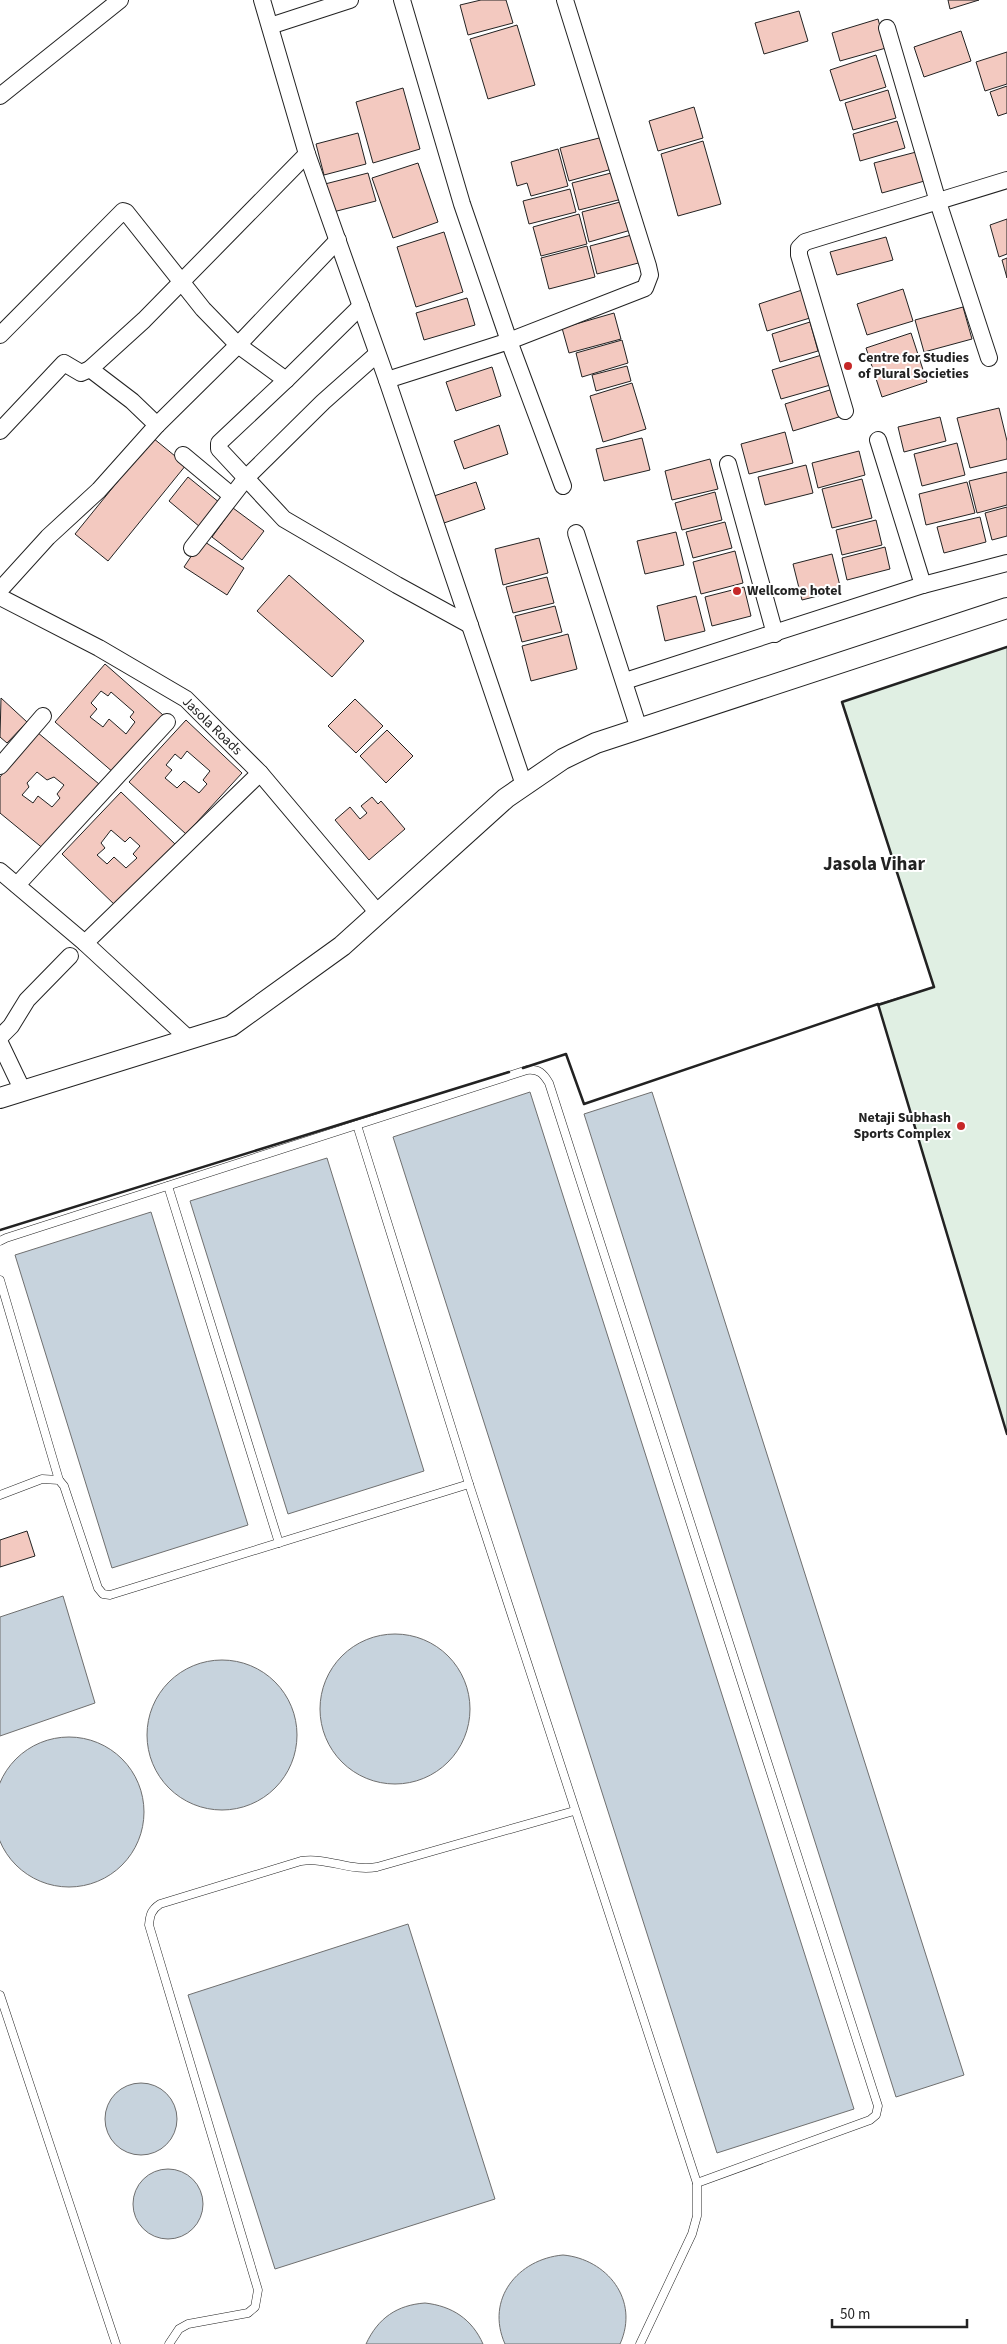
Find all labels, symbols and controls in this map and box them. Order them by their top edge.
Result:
place label: Centre for Studies of Plural Societies [858,348,969,384]
marker: Centre for Studies of Plural Societies [842,360,854,372]
place label: Wellcome hotel [747,581,841,601]
marker: Wellcome hotel [731,585,743,597]
street label: Jasola Roads [178,692,247,760]
district label: Jasola Vihar [823,851,925,878]
place label: Netaji Subhash Sports Complex [853,1108,951,1144]
marker: Netaji Subhash Sports Complex [955,1120,967,1132]
scale bar [832,2296,967,2328]
text: 50 m [840,2304,870,2325]

